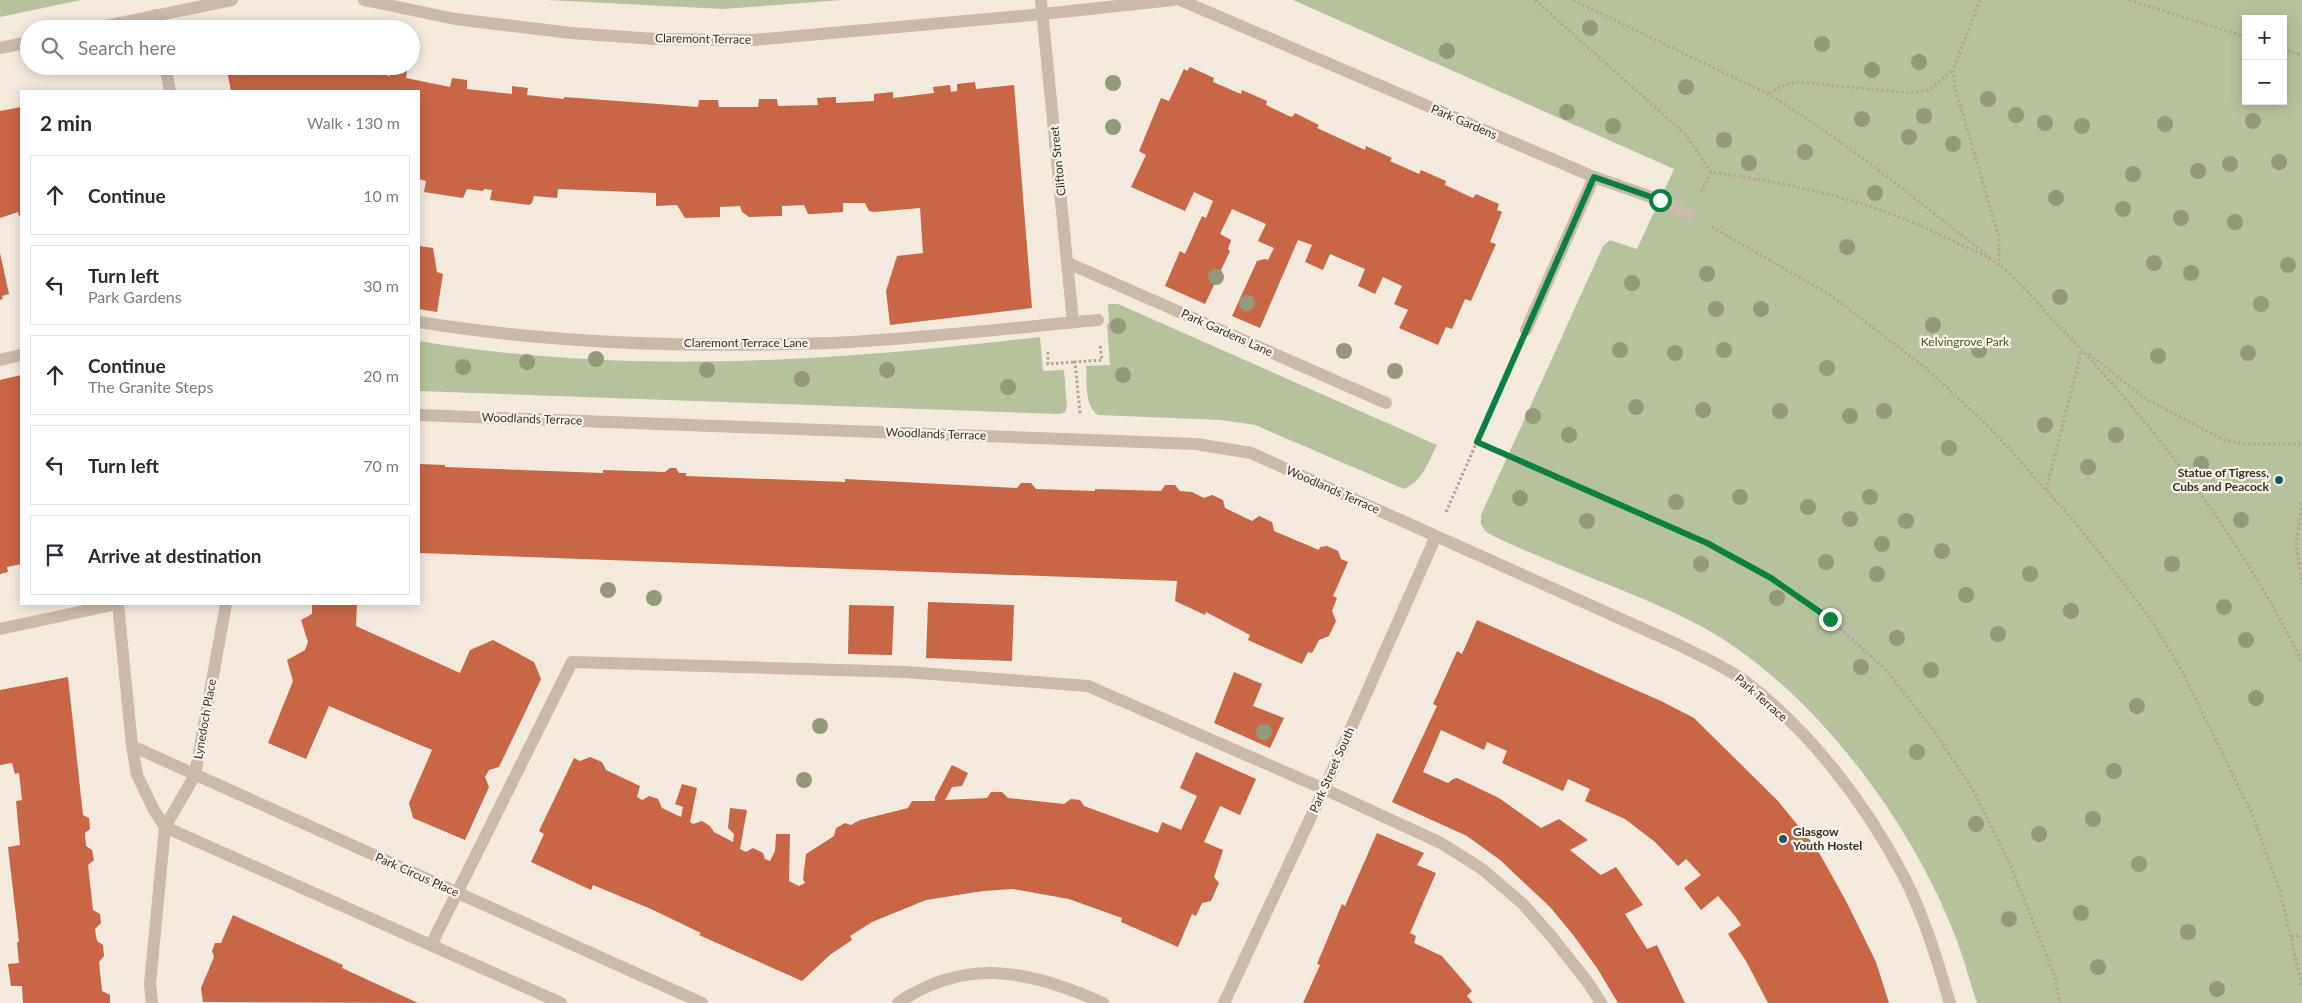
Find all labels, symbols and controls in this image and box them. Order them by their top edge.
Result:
map controls [2242,15,2287,105]
button: + [2242,15,2287,60]
search box [20,20,420,75]
street label: Claremont Terrace [655,30,751,47]
icon: search [38,34,66,62]
text: Search here [78,36,176,59]
button: − [2242,60,2287,105]
street label: Park Gardens [1429,101,1499,142]
text: 2 min [40,110,92,135]
text: Walk · 130 m [307,113,400,132]
street label: Clifton Street [1046,125,1069,197]
icon: ahead [41,181,69,209]
text: Continue [88,184,166,207]
text: 10 m [363,186,399,205]
route start [1649,189,1672,212]
text: Turn left [88,264,159,287]
icon: left [41,271,69,299]
text: 30 m [363,276,399,295]
text: Park Gardens [88,287,182,306]
street label: Park Gardens Lane [1179,306,1275,359]
park label: Kelvingrove Park [1921,334,2010,349]
street label: Claremont Terrace Lane [684,335,808,350]
text: Continue [88,354,166,377]
icon: ahead [41,361,69,389]
text: 20 m [363,366,399,385]
text: The Granite Steps [88,377,213,396]
street label: Woodlands Terrace [481,409,583,428]
street label: Woodlands Terrace [885,424,987,443]
icon: left [41,451,69,479]
text: Turn left [88,454,159,477]
text: 70 m [363,456,399,475]
street label: Woodlands Terrace [1284,462,1382,517]
place label: Statue of Tigress, Cubs and Peacock [2172,465,2270,494]
marker: Statue of Tigress, Cubs and Peacock [2273,474,2285,486]
icon: arrive [41,541,69,569]
text: Arrive at destination [88,544,261,567]
route end [1819,608,1842,631]
street label: Park Terrace [1732,671,1791,725]
street label: Lynedoch Place [190,678,219,760]
street label: Park Street South [1306,725,1357,815]
place label: Glasgow Youth Hostel [1792,824,1862,853]
marker: Glasgow Youth Hostel [1777,833,1789,845]
street label: Park Circus Place [373,849,461,900]

